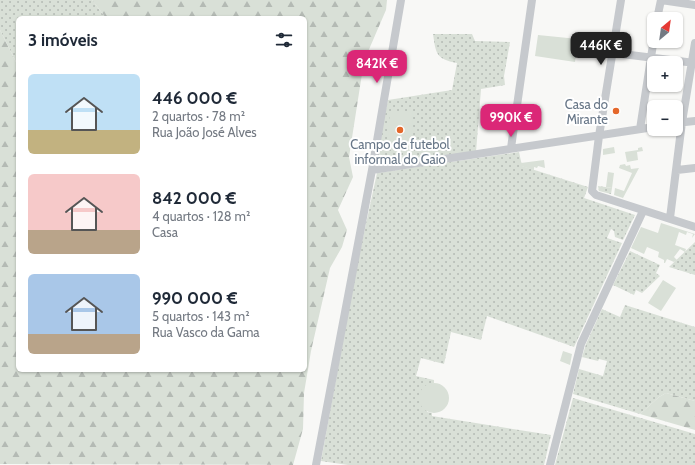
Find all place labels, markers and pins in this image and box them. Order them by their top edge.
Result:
pin: 446K € [568,32,634,66]
pin: 842K € [344,50,410,84]
place label: Casa do Mirante [565,96,608,127]
pin: 990K € [478,104,544,138]
marker: Casa do Mirante [611,106,621,116]
marker: Campo de futebol informal do Gaio [395,125,405,135]
place label: Campo de futebol informal do Gaio [350,136,450,167]

